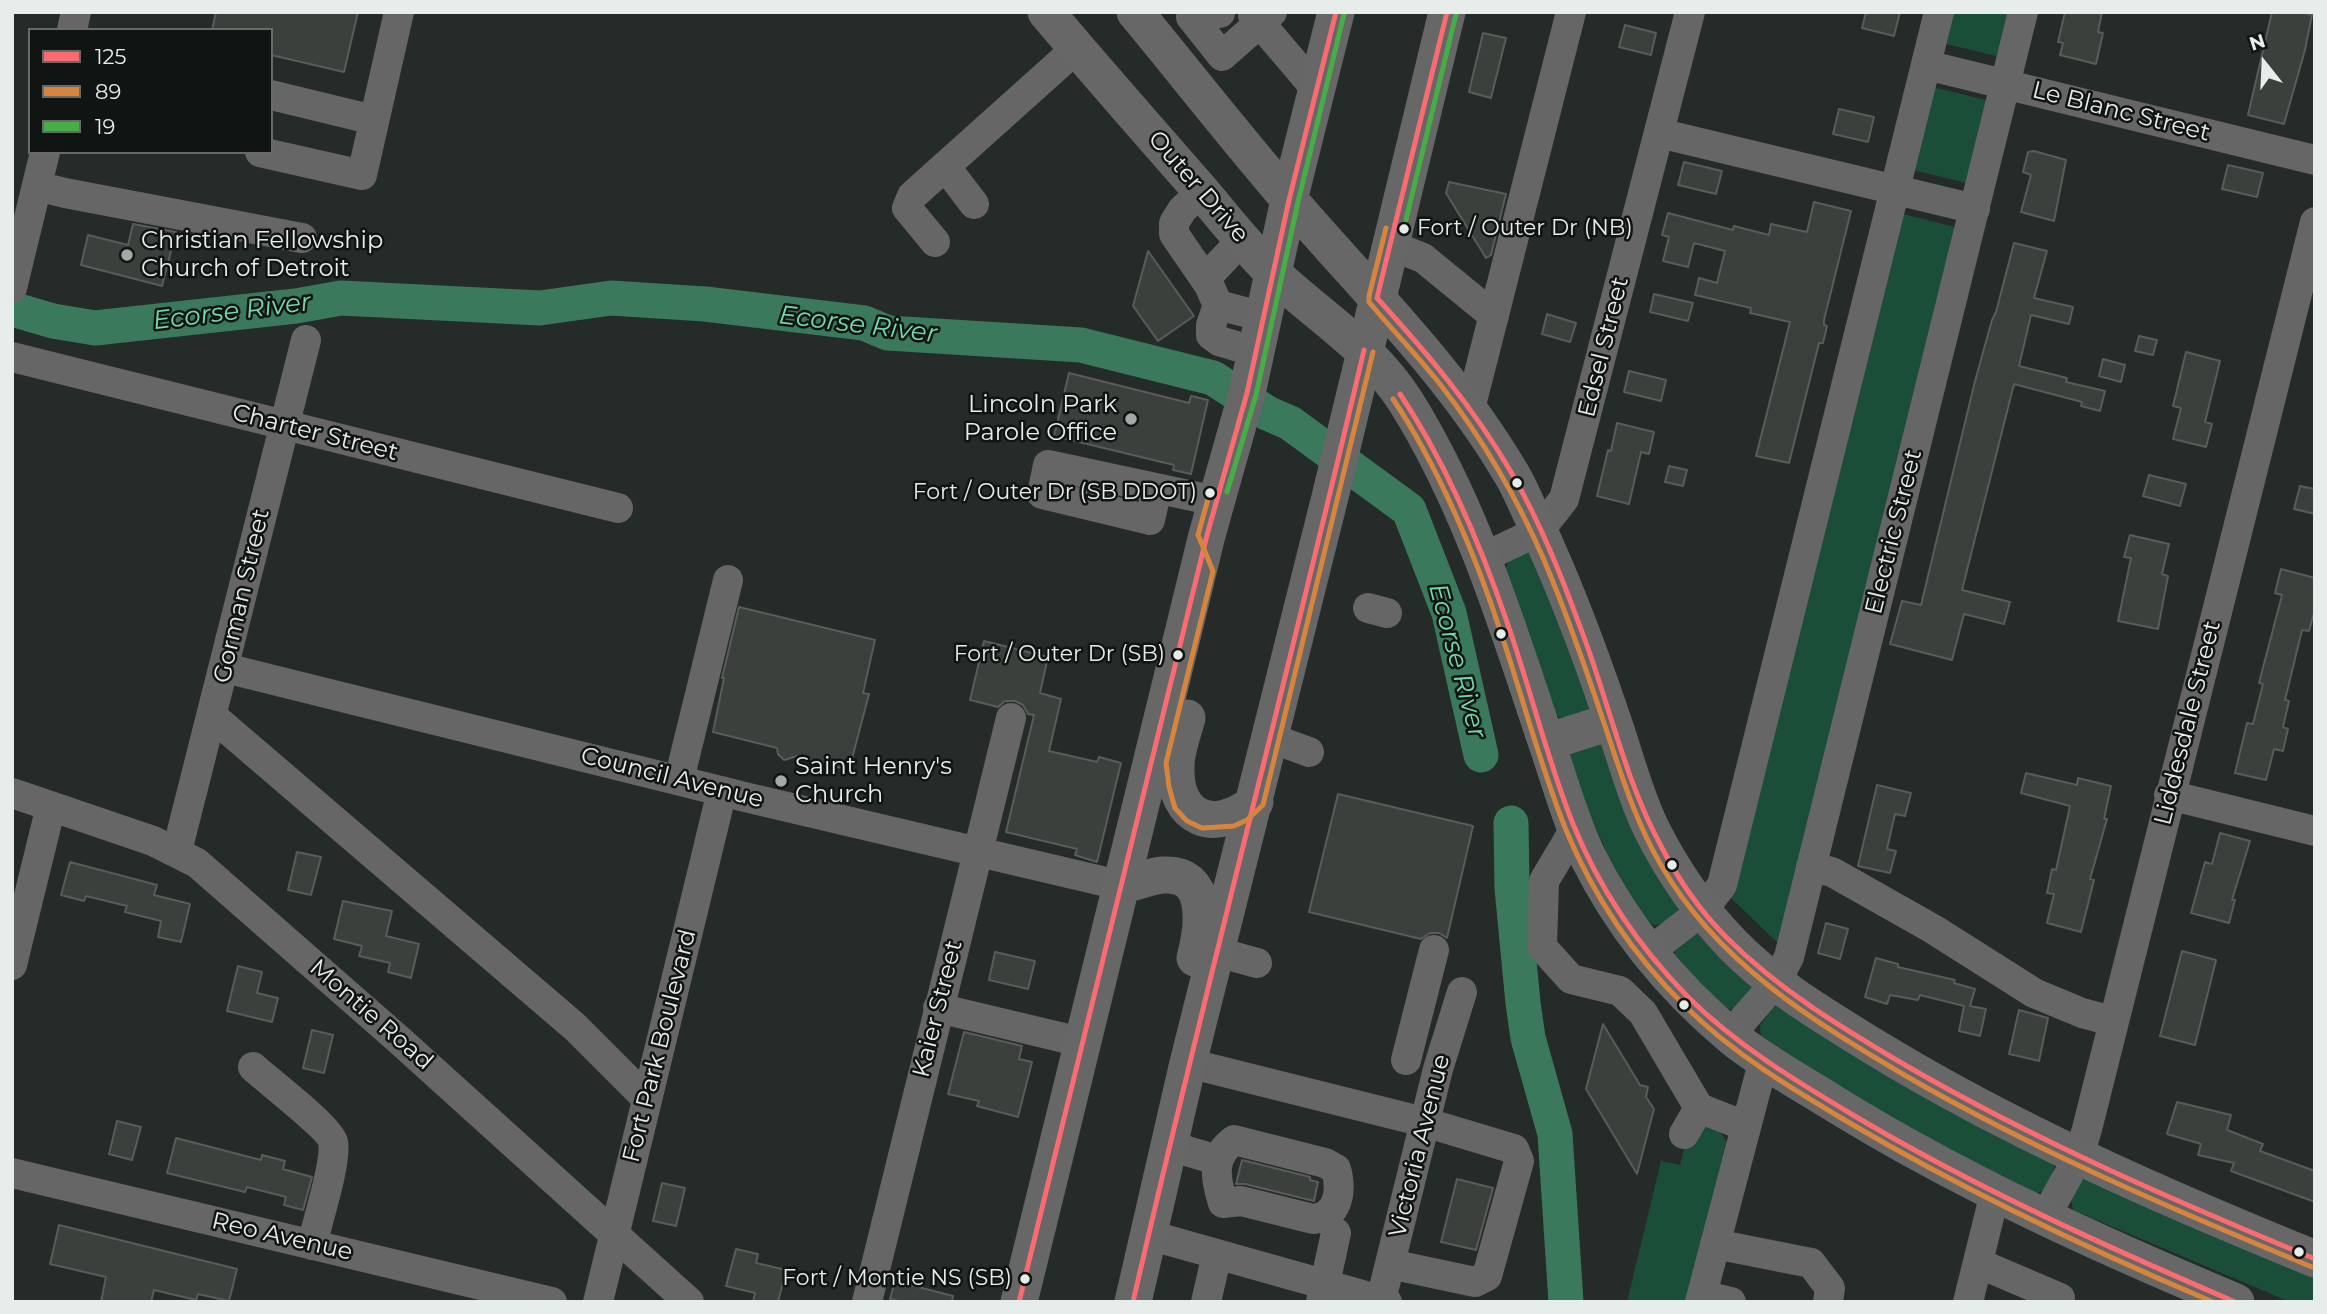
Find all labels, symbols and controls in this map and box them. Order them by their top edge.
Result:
legend [28,28,273,154]
north arrow [2229,28,2299,98]
text: N [2246,29,2268,56]
text: 125 [95,44,126,69]
street label: Le Blanc Street [2029,76,2213,148]
text: 89 [95,79,121,104]
text: 19 [95,114,115,139]
street label: Outer Drive [1142,125,1254,249]
place label: Fort / Outer Dr (NB) [1417,216,1633,242]
marker: Fort / Outer Dr (NB) [1397,222,1411,236]
place label: Christian Fellowship Church of Detroit [141,227,383,283]
marker: Christian Fellowship Church of Detroit [119,247,135,263]
street label: Edsel Street [1573,274,1635,420]
water label: Ecorse River [151,287,313,337]
water label: Ecorse River [777,300,939,350]
place label: Lincoln Park Parole Office [964,391,1117,447]
street label: Charter Street [229,399,401,467]
marker: Lincoln Park Parole Office [1123,411,1139,427]
street label: Electric Street [1860,447,1928,617]
unlabelled marker [1510,476,1524,490]
place label: Fort / Outer Dr (SB DDOT) [913,480,1197,506]
marker: Fort / Outer Dr (SB DDOT) [1203,486,1217,500]
street label: Gorman Street [208,506,276,686]
water label: Ecorse River [1421,580,1493,742]
street label: Liddesdale Street [2149,618,2227,828]
unlabelled marker [1494,627,1508,641]
place label: Fort / Outer Dr (SB) [954,642,1165,668]
marker: Fort / Outer Dr (SB) [1171,648,1185,662]
street label: Council Avenue [578,741,766,815]
place label: Saint Henry's Church [795,753,952,809]
marker: Saint Henry's Church [773,773,789,789]
unlabelled marker [1665,858,1679,872]
street label: Fort Park Boulevard [617,926,703,1166]
street label: Kaier Street [907,937,969,1081]
street label: Montie Road [303,954,439,1076]
unlabelled marker [1677,998,1691,1012]
street label: Victoria Avenue [1383,1051,1457,1241]
street label: Reo Avenue [209,1207,355,1267]
unlabelled marker [2292,1245,2306,1259]
place label: Fort / Montie NS (SB) [782,1266,1012,1292]
marker: Fort / Montie NS (SB) [1018,1272,1032,1286]

